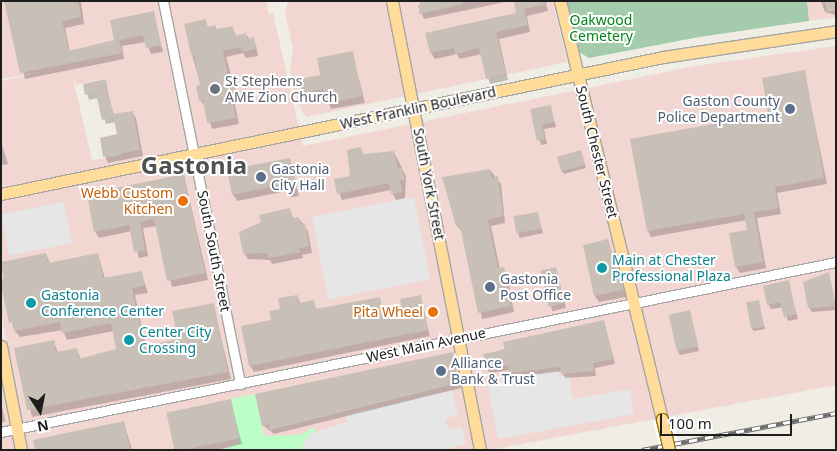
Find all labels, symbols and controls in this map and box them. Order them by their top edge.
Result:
park label: Oakwood Cemetery [569,12,633,44]
place label: St Stephens AME Zion Church [225,73,337,105]
marker: St Stephens AME Zion Church [209,83,221,95]
street label: West Franklin Boulevard [339,83,497,133]
street label: South Chester Street [572,84,622,220]
place label: Gaston County Police Department [657,93,780,125]
marker: Gaston County Police Department [784,103,796,115]
street label: South York Street [410,127,448,241]
district label: Gastonia [141,151,247,179]
place label: Gastonia City Hall [271,161,329,193]
marker: Gastonia City Hall [255,171,267,183]
place label: Webb Custom Kitchen [81,185,173,218]
street label: South South Street [194,189,234,313]
marker: Webb Custom Kitchen [177,195,189,207]
place label: Main at Chester Professional Plaza [612,252,731,284]
marker: Main at Chester Professional Plaza [596,262,608,274]
place label: Gastonia Post Office [500,271,571,304]
marker: Gastonia Post Office [484,281,496,293]
place label: Gastonia Conference Center [41,287,164,320]
marker: Gastonia Conference Center [25,297,37,309]
place label: Pita Wheel [353,304,423,320]
marker: Pita Wheel [427,306,439,318]
place label: Center City Crossing [139,324,211,357]
street label: West Main Avenue [365,324,487,366]
marker: Center City Crossing [123,334,135,346]
place label: Alliance Bank & Trust [451,355,535,388]
marker: Alliance Bank & Trust [435,365,447,377]
north arrow [15,386,65,436]
scale bar [662,404,794,436]
text: 100 m [668,413,712,433]
text: N [36,416,50,437]

